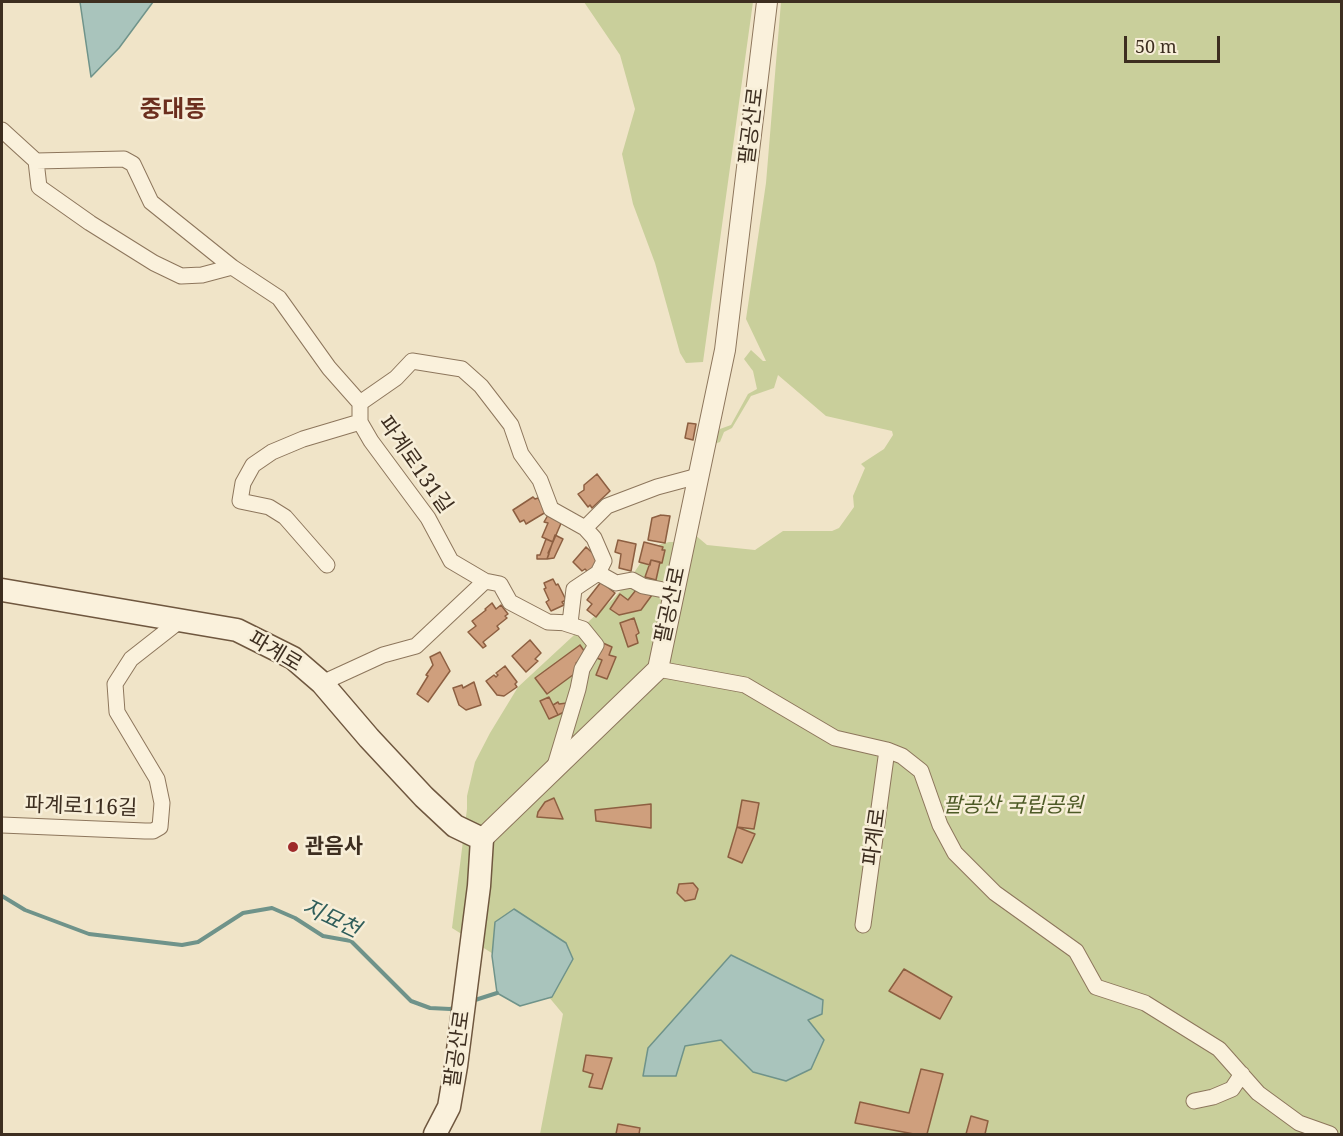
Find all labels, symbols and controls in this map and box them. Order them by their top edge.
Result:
scale bar [1127,24,1223,62]
text: 50 m [1135,34,1177,58]
street label: 팔공산로 [735,86,769,166]
district label: 중대동 [140,96,206,124]
street label: 파계로131길 [372,412,458,518]
street label: 팔공산로 [651,565,691,645]
street label: 파계로 [244,626,306,678]
street label: 파계로116길 [24,792,138,822]
park label: 팔공산 국립공원 [943,793,1083,819]
street label: 파계로 [858,807,892,867]
place label: 관음사 [305,834,363,860]
marker: 관음사 [286,840,300,854]
water label: 지묘천 [298,894,364,944]
street label: 팔공산로 [440,1009,476,1089]

